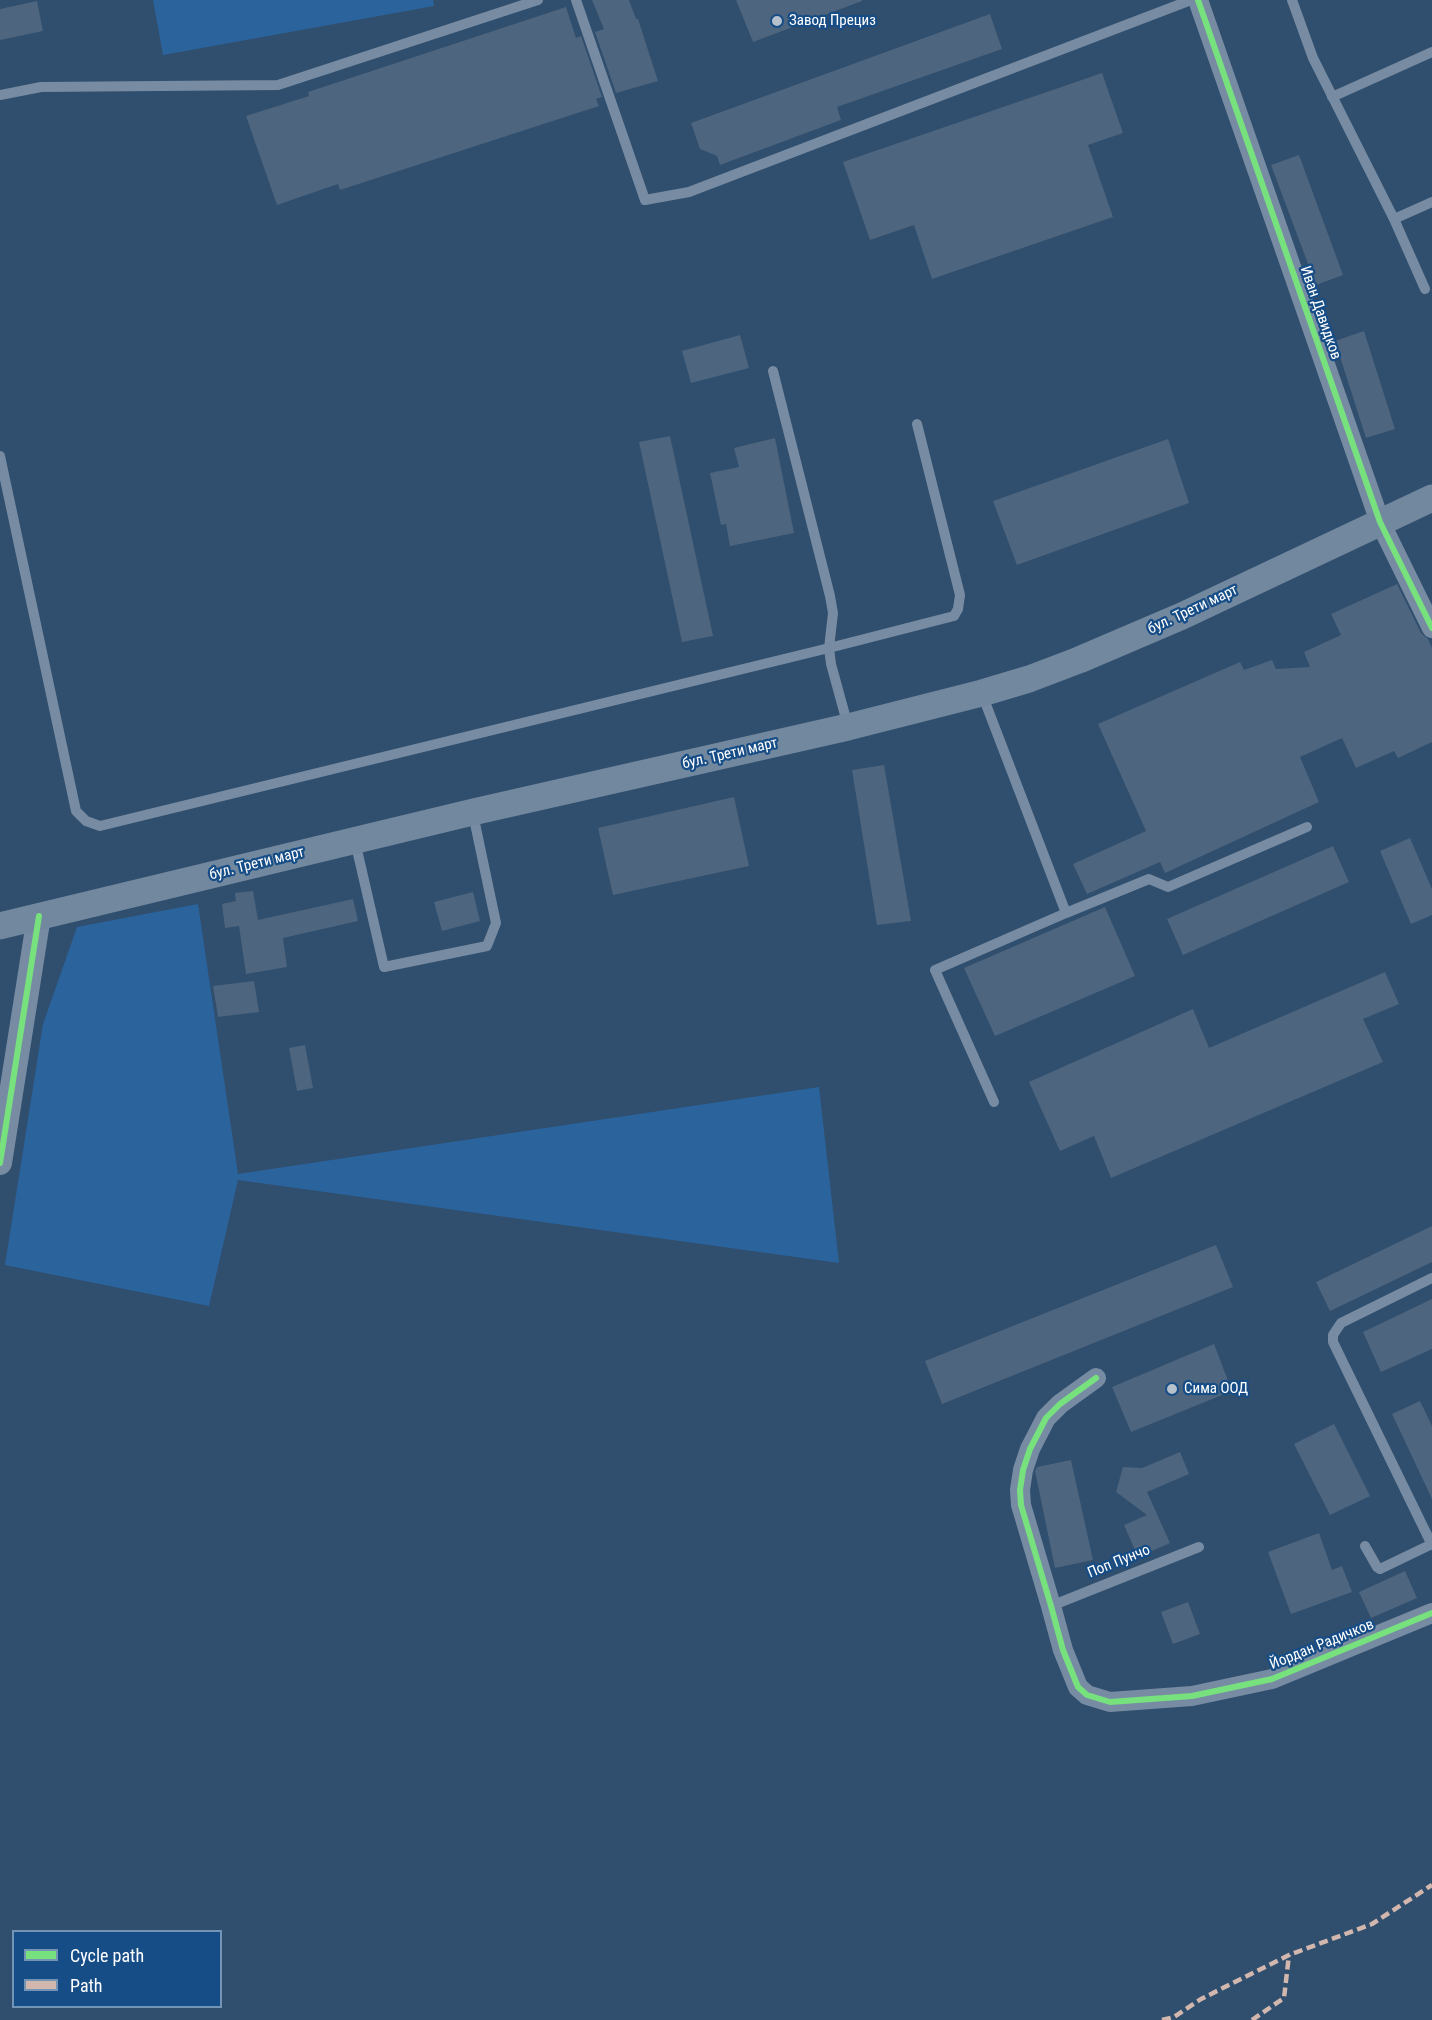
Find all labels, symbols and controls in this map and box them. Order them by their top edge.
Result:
place label: Завод Прециз [789,12,876,30]
marker: Завод Прециз [770,14,784,28]
street label: Иван Давидков [1296,264,1344,362]
street label: бул. Трети март [1145,581,1241,639]
street label: бул. Трети март [681,734,779,774]
street label: бул. Трети март [208,844,306,884]
place label: Сима ООД [1184,1380,1248,1398]
marker: Сима ООД [1165,1382,1179,1396]
street label: Поп Пунчо [1085,1541,1153,1583]
street label: Йордан Радичков [1267,1616,1377,1674]
legend [12,1930,222,2008]
text: Cycle path [70,1945,144,1966]
text: Path [70,1975,103,1996]

